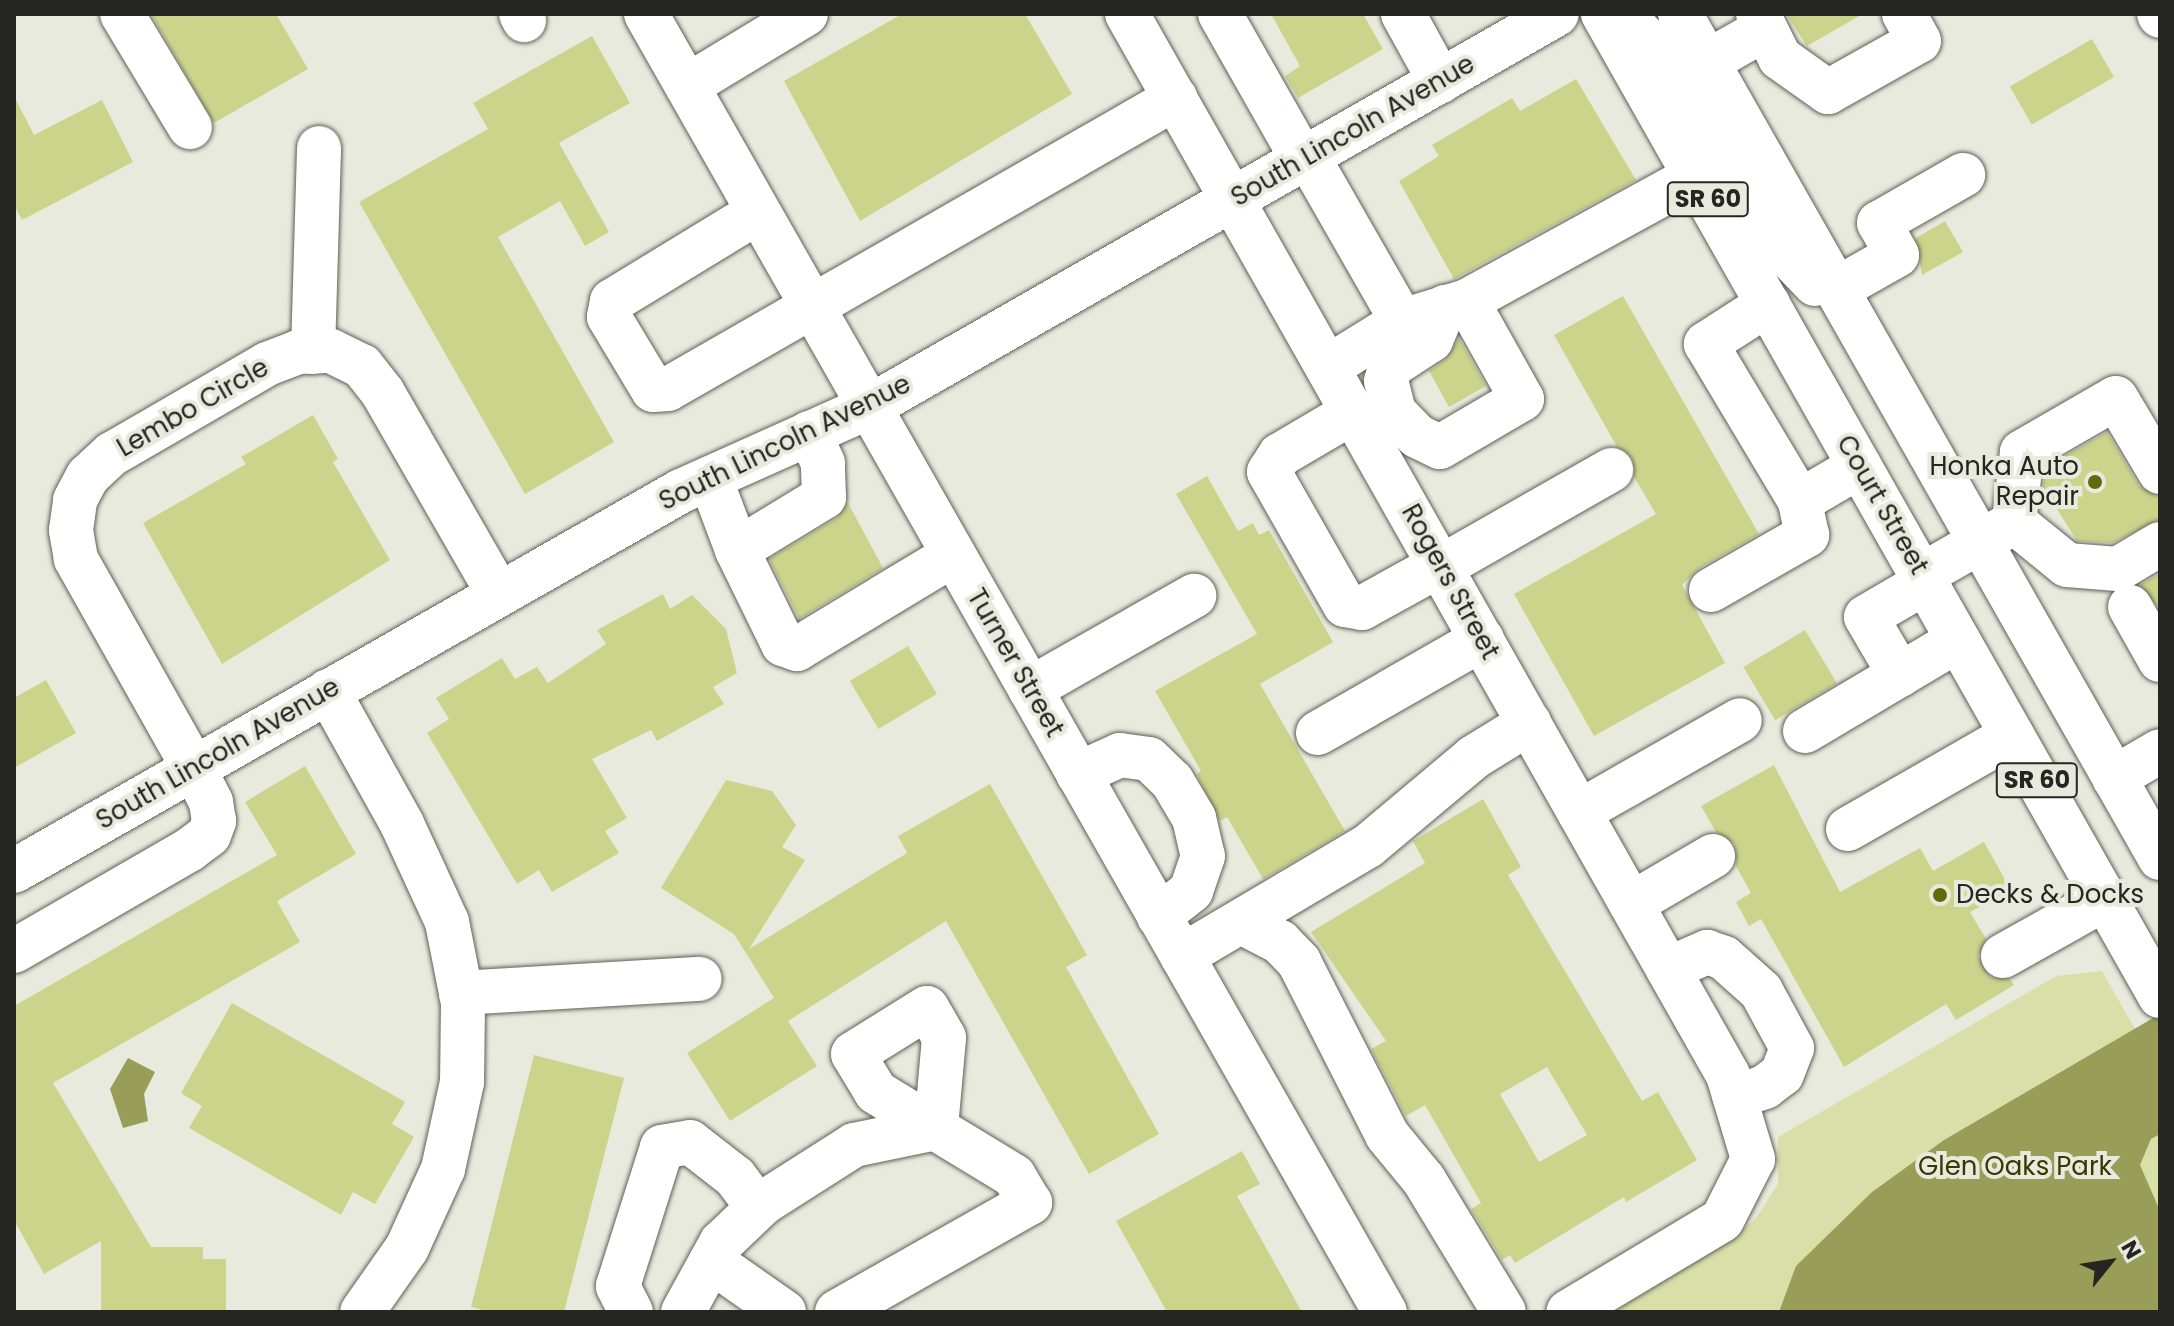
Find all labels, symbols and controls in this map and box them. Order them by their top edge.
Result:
street label: South Lincoln Avenue [1226,49,1480,213]
road number: SR 60 [1666,179,1750,219]
street label: Lembo Circle [112,352,274,464]
street label: South Lincoln Avenue [654,369,916,517]
street label: Court Street [1830,430,1934,580]
place label: Honka Auto Repair [1930,451,2079,512]
marker: Honka Auto Repair [2086,473,2104,491]
street label: Rogers Street [1395,499,1505,665]
street label: Turner Street [960,583,1070,743]
street label: South Lincoln Avenue [91,672,345,836]
road number: SR 60 [1995,760,2079,800]
place label: Decks & Docks [1956,879,2144,911]
marker: Decks & Docks [1931,886,1949,904]
park label: Glen Oaks Park [1918,1151,2112,1183]
north arrow [2070,1222,2150,1302]
text: N [2114,1235,2149,1265]

